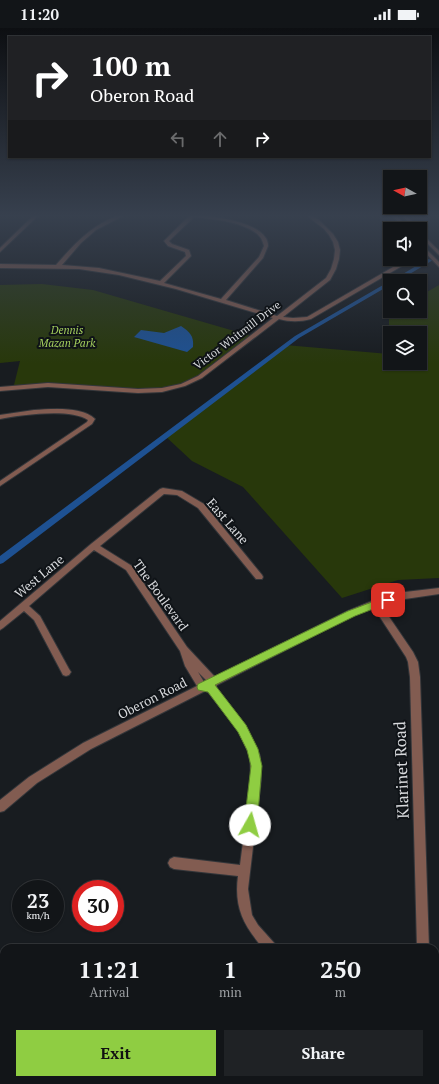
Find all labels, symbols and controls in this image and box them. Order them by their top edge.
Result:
text: 11:20 [20,4,59,24]
text: 100 m [90,47,171,84]
icon: right [24,52,76,104]
text: Oberon Road [90,83,194,107]
icon: left [167,128,189,150]
icon: ahead [209,128,231,150]
icon: right [251,128,273,150]
north arrow [383,170,427,214]
map controls [383,170,427,370]
button: sound [383,222,427,266]
button: search [383,274,427,318]
street label: Victor Whitmill Drive [191,297,284,372]
park label: Dennis Mazan Park [38,323,96,350]
button: layers [383,326,427,370]
street label: East Lane [203,494,253,548]
street label: West Lane [10,550,68,602]
street label: The Boulevard [129,556,193,634]
pin [371,583,405,617]
icon: arrive [377,589,399,611]
street label: Oberon Road [114,673,190,723]
street label: Klarinet Road [388,721,414,819]
position arrow [229,804,271,846]
speed limit sign: 30 [72,880,124,932]
text: 23 [27,887,49,914]
text: km/h [26,909,50,922]
text: 11:21 [78,953,141,985]
text: 1 [224,953,237,985]
text: 250 [320,953,361,985]
text: Arrival [90,983,129,1001]
text: min [219,983,242,1001]
text: m [335,983,346,1001]
button: Exit [16,1030,216,1076]
button: Share [224,1030,423,1076]

